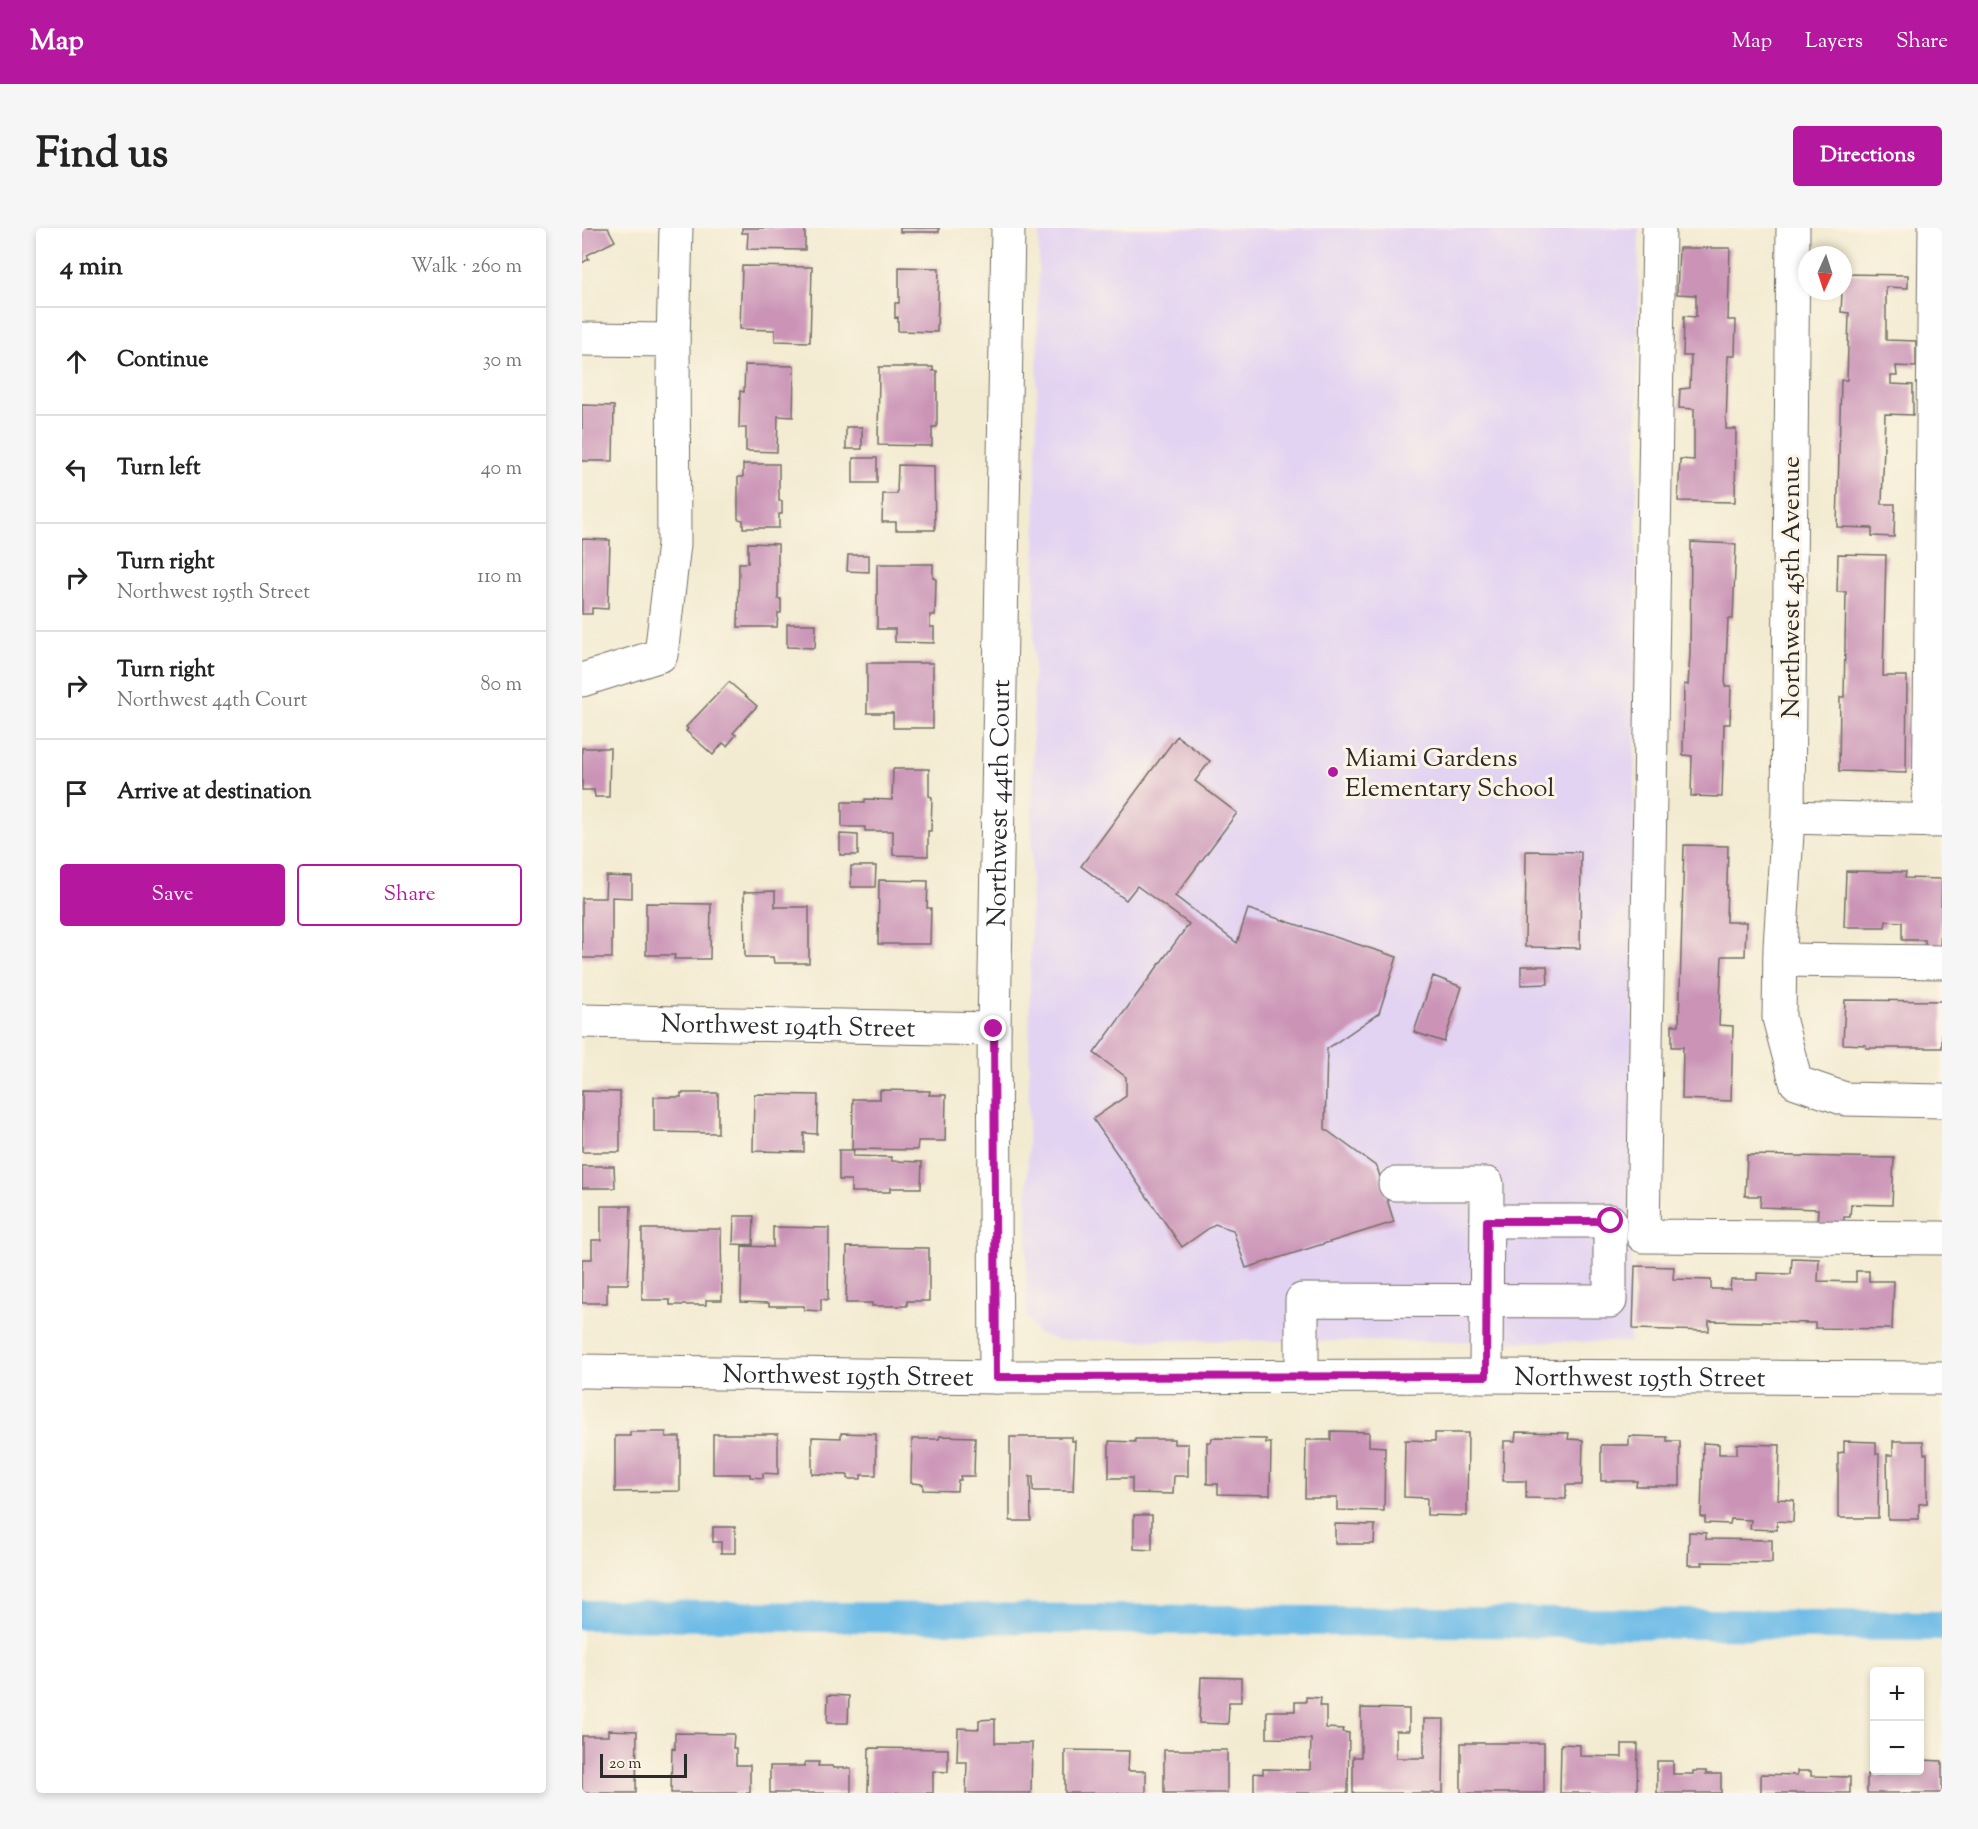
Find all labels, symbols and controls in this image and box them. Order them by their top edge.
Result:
text: Map [30,22,84,62]
text: Map [1732,27,1772,57]
text: Layers [1805,27,1863,57]
text: Share [1896,27,1948,57]
text: Find us [36,126,168,186]
button: Directions [1793,126,1942,186]
north arrow [1798,246,1852,300]
text: 4 min [60,249,123,286]
text: Walk · 260 m [411,253,522,282]
icon: ahead [60,345,93,378]
text: Continue [117,345,208,377]
text: 30 m [483,347,522,376]
icon: left [60,453,93,486]
text: Turn left [117,453,200,485]
text: 40 m [481,455,522,484]
street label: Northwest 45th Avenue [1774,456,1811,718]
text: Turn right [117,547,214,579]
icon: right [60,561,93,594]
text: 110 m [477,563,522,592]
text: Northwest 195th Street [117,579,310,608]
text: Turn right [117,655,214,687]
icon: right [60,669,93,702]
text: 80 m [481,671,522,700]
street label: Northwest 44th Court [980,679,1021,927]
text: Northwest 44th Court [117,687,307,716]
place label: Miami Gardens Elementary School [1345,741,1555,808]
marker: Miami Gardens Elementary School [1326,765,1340,779]
icon: arrive [60,777,93,810]
text: Arrive at destination [117,777,312,809]
button: Save [60,864,285,926]
button: Share [297,864,522,926]
street label: Northwest 194th Street [660,1007,916,1048]
route end [980,1015,1006,1041]
route start [1597,1207,1623,1233]
street label: Northwest 195th Street [722,1357,974,1398]
street label: Northwest 195th Street [1514,1360,1766,1398]
map controls [1870,1667,1924,1775]
button: + [1870,1667,1924,1721]
button: − [1870,1721,1924,1775]
scale bar [600,1751,687,1778]
text: 20 m [609,1753,642,1776]

